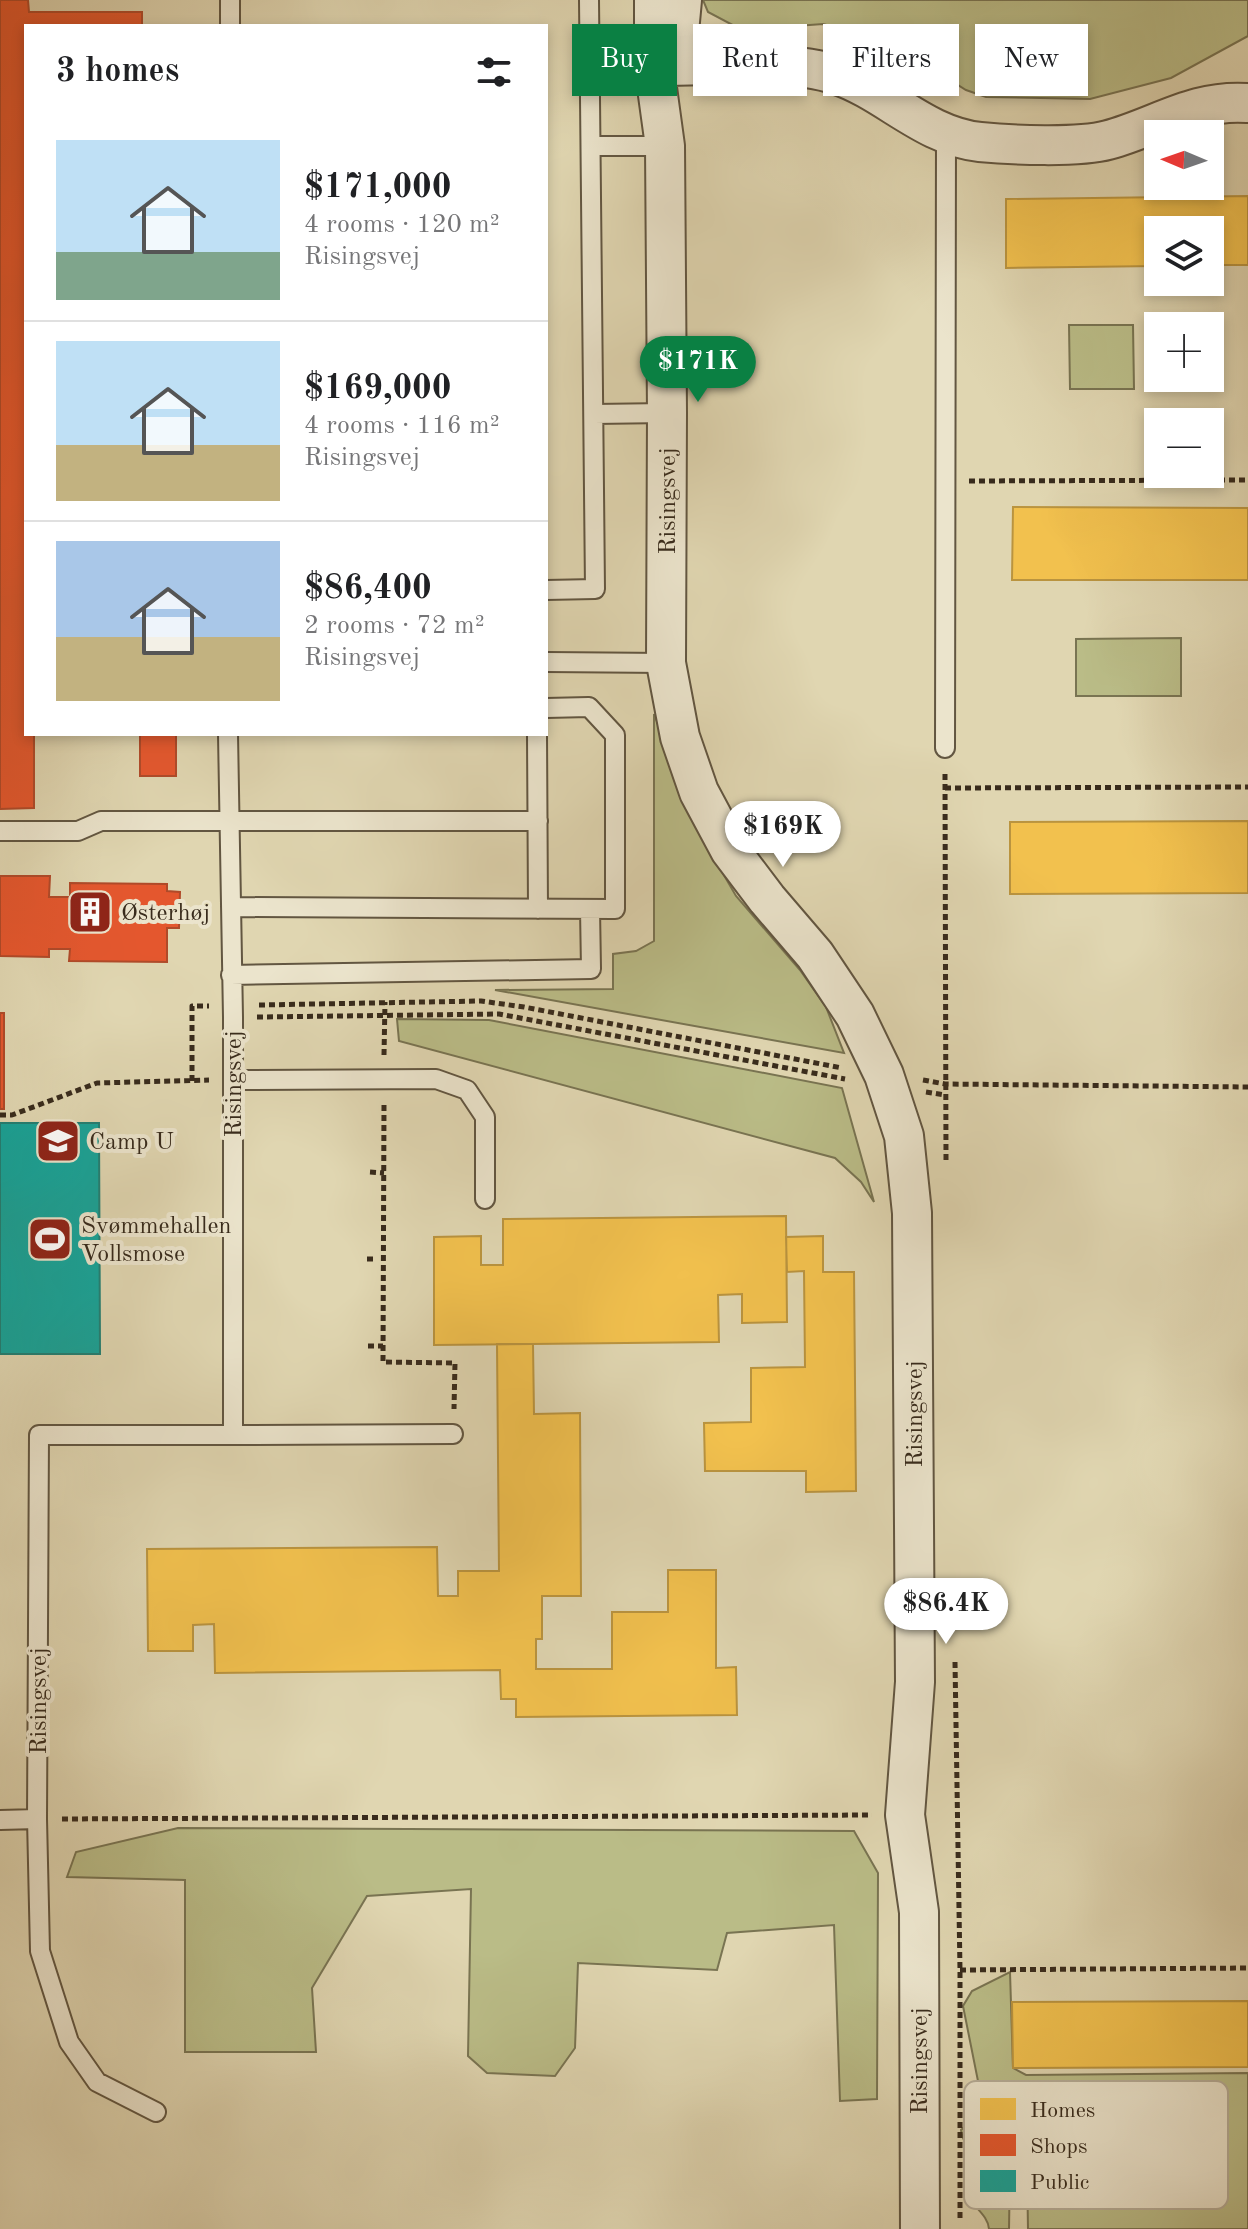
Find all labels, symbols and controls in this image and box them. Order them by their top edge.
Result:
chip: Buy [572,24,677,96]
chip: Rent [693,24,807,96]
chip: Filters [823,24,959,96]
chip: New [975,24,1088,96]
icon: filters [472,50,516,94]
text: 3 homes [56,55,179,89]
north arrow [1144,120,1224,200]
map controls [1144,120,1224,488]
text: $171,000 [304,171,452,205]
icon: home [120,172,216,268]
text: 4 rooms · 120 m² [304,212,500,238]
button: layers [1144,216,1224,296]
text: Risingsvej [304,244,420,270]
button: + [1144,312,1224,392]
pin: $171K [642,336,754,404]
text: $171K [658,349,738,375]
text: $169,000 [304,372,452,406]
icon: home [120,373,216,469]
button: − [1144,408,1224,488]
text: 4 rooms · 116 m² [304,413,500,439]
text: Risingsvej [304,445,420,471]
street label: Risingsvej [657,447,681,555]
text: $86,400 [304,572,432,606]
icon: home [120,573,216,669]
text: 2 rooms · 72 m² [304,613,485,639]
text: Risingsvej [304,645,420,671]
pin: $169K [727,801,839,869]
text: $169K [743,814,823,840]
building icon: Østerhøj [66,888,114,936]
place label: Østerhøj [121,902,210,926]
street label: Risingsvej [223,1030,247,1138]
school or university icon: Camp U [34,1117,82,1165]
place label: Camp U [89,1131,174,1155]
sports icon: Svømmehallen Vollsmose [26,1215,74,1263]
place label: Svømmehallen Vollsmose [81,1215,232,1267]
street label: Risingsvej [904,1360,928,1468]
pin: $86.4K [881,1578,1011,1646]
text: $86.4K [902,1591,990,1617]
street label: Risingsvej [28,1647,52,1755]
street label: Risingsvej [909,2007,933,2115]
legend [964,2081,1228,2209]
text: Homes [1030,2100,1095,2122]
text: Shops [1030,2136,1087,2158]
text: Public [1030,2172,1089,2194]

